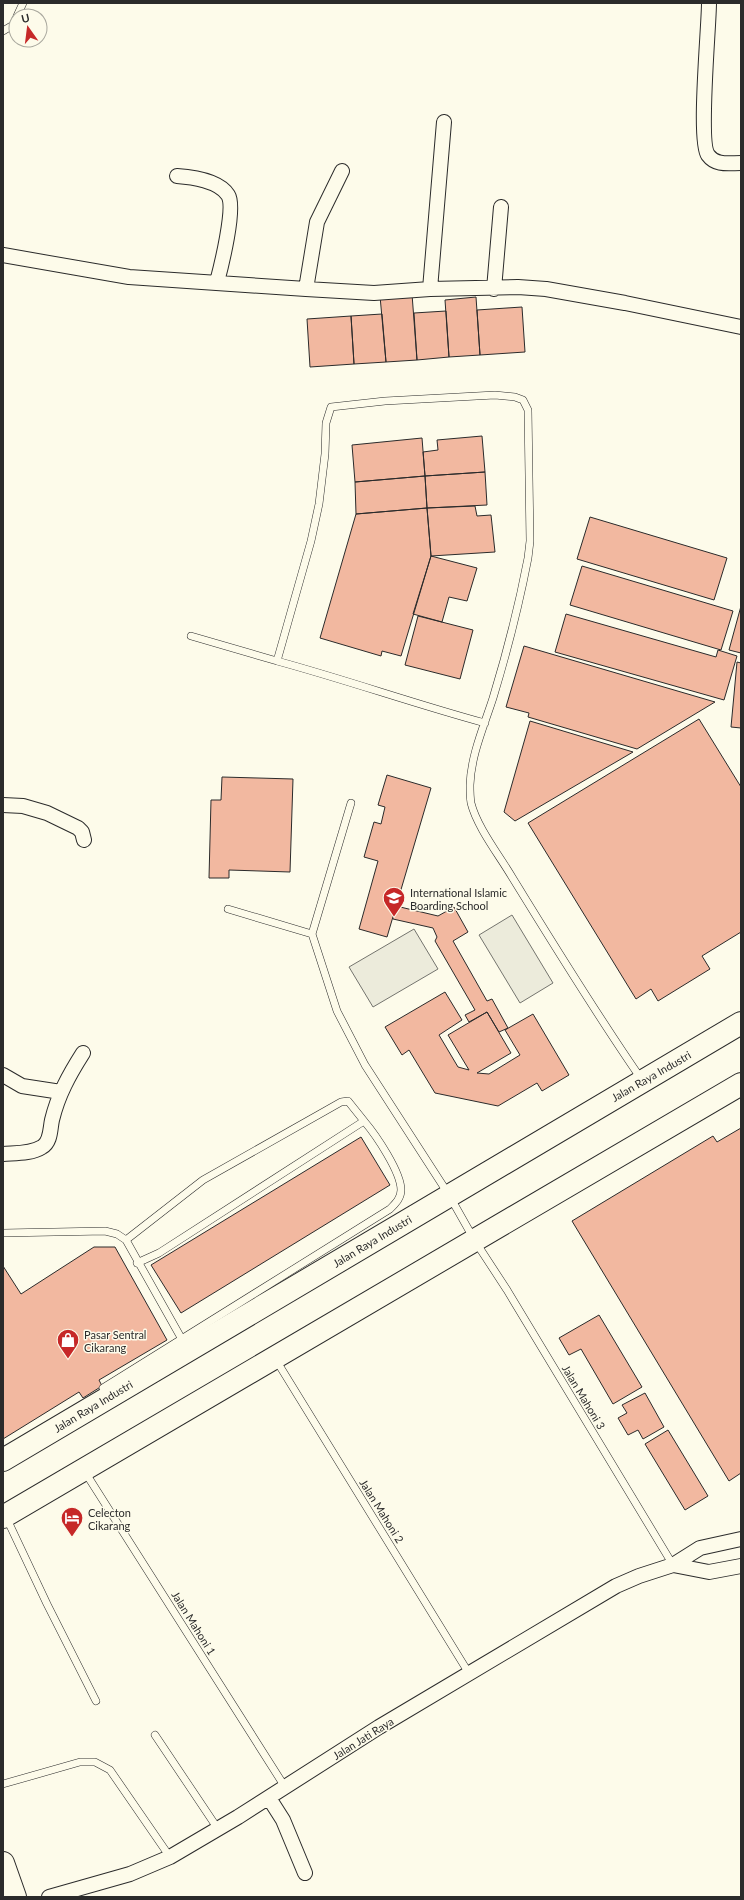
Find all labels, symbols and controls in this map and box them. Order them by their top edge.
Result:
north arrow [8,8,48,48]
text: U [20,11,31,25]
school or university icon: International Islamic Boarding School [381,885,407,918]
place label: International Islamic Boarding School [410,886,507,912]
street label: Jalan Raya Industri [609,1048,693,1104]
street label: Jalan Raya Industri [330,1212,414,1270]
shop icon: Pasar Sentral Cikarang [55,1327,81,1360]
place label: Pasar Sentral Cikarang [84,1328,146,1354]
street label: Jalan Mahoni 3 [560,1362,608,1432]
street label: Jalan Raya Industri [51,1377,135,1435]
street label: Jalan Mahoni 2 [357,1477,407,1545]
hotel icon: Celecton Cikarang [59,1505,85,1538]
place label: Celecton Cikarang [88,1506,131,1532]
street label: Jalan Mahoni 1 [169,1589,219,1657]
street label: Jalan Jati Raya [330,1714,396,1762]

